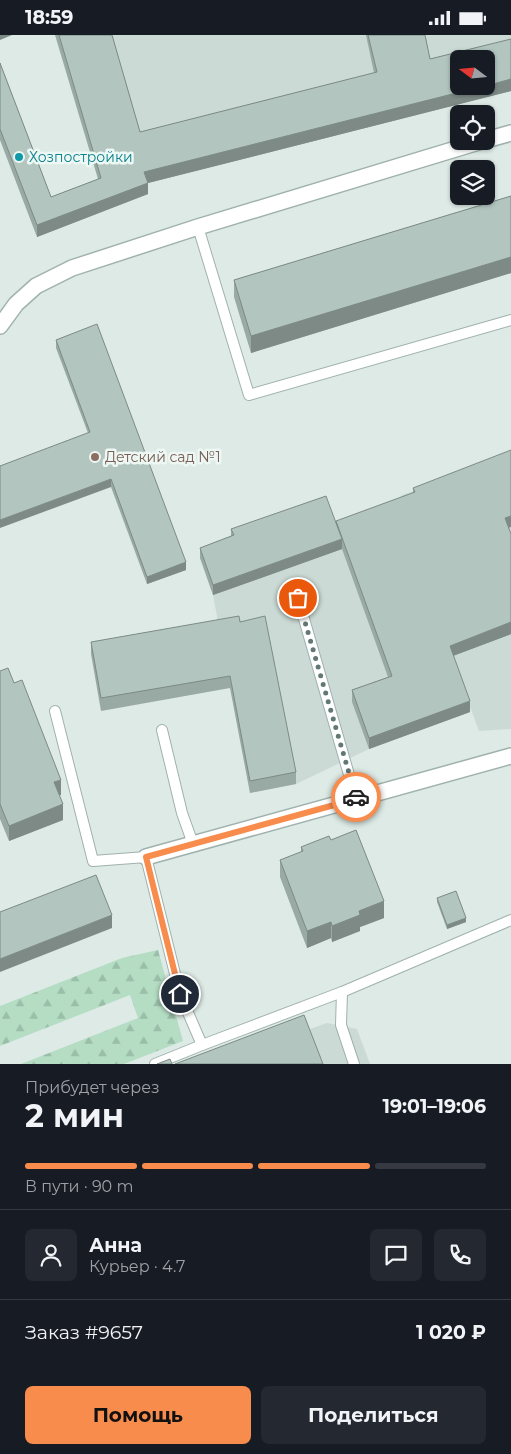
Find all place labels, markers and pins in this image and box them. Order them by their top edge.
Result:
place label: Хозпостройки [29,148,133,166]
marker: Хозпостройки [13,151,25,163]
place label: Детский сад №1 [105,448,221,466]
marker: Детский сад №1 [89,451,101,463]
pin [277,577,319,619]
pin [159,973,201,1015]

